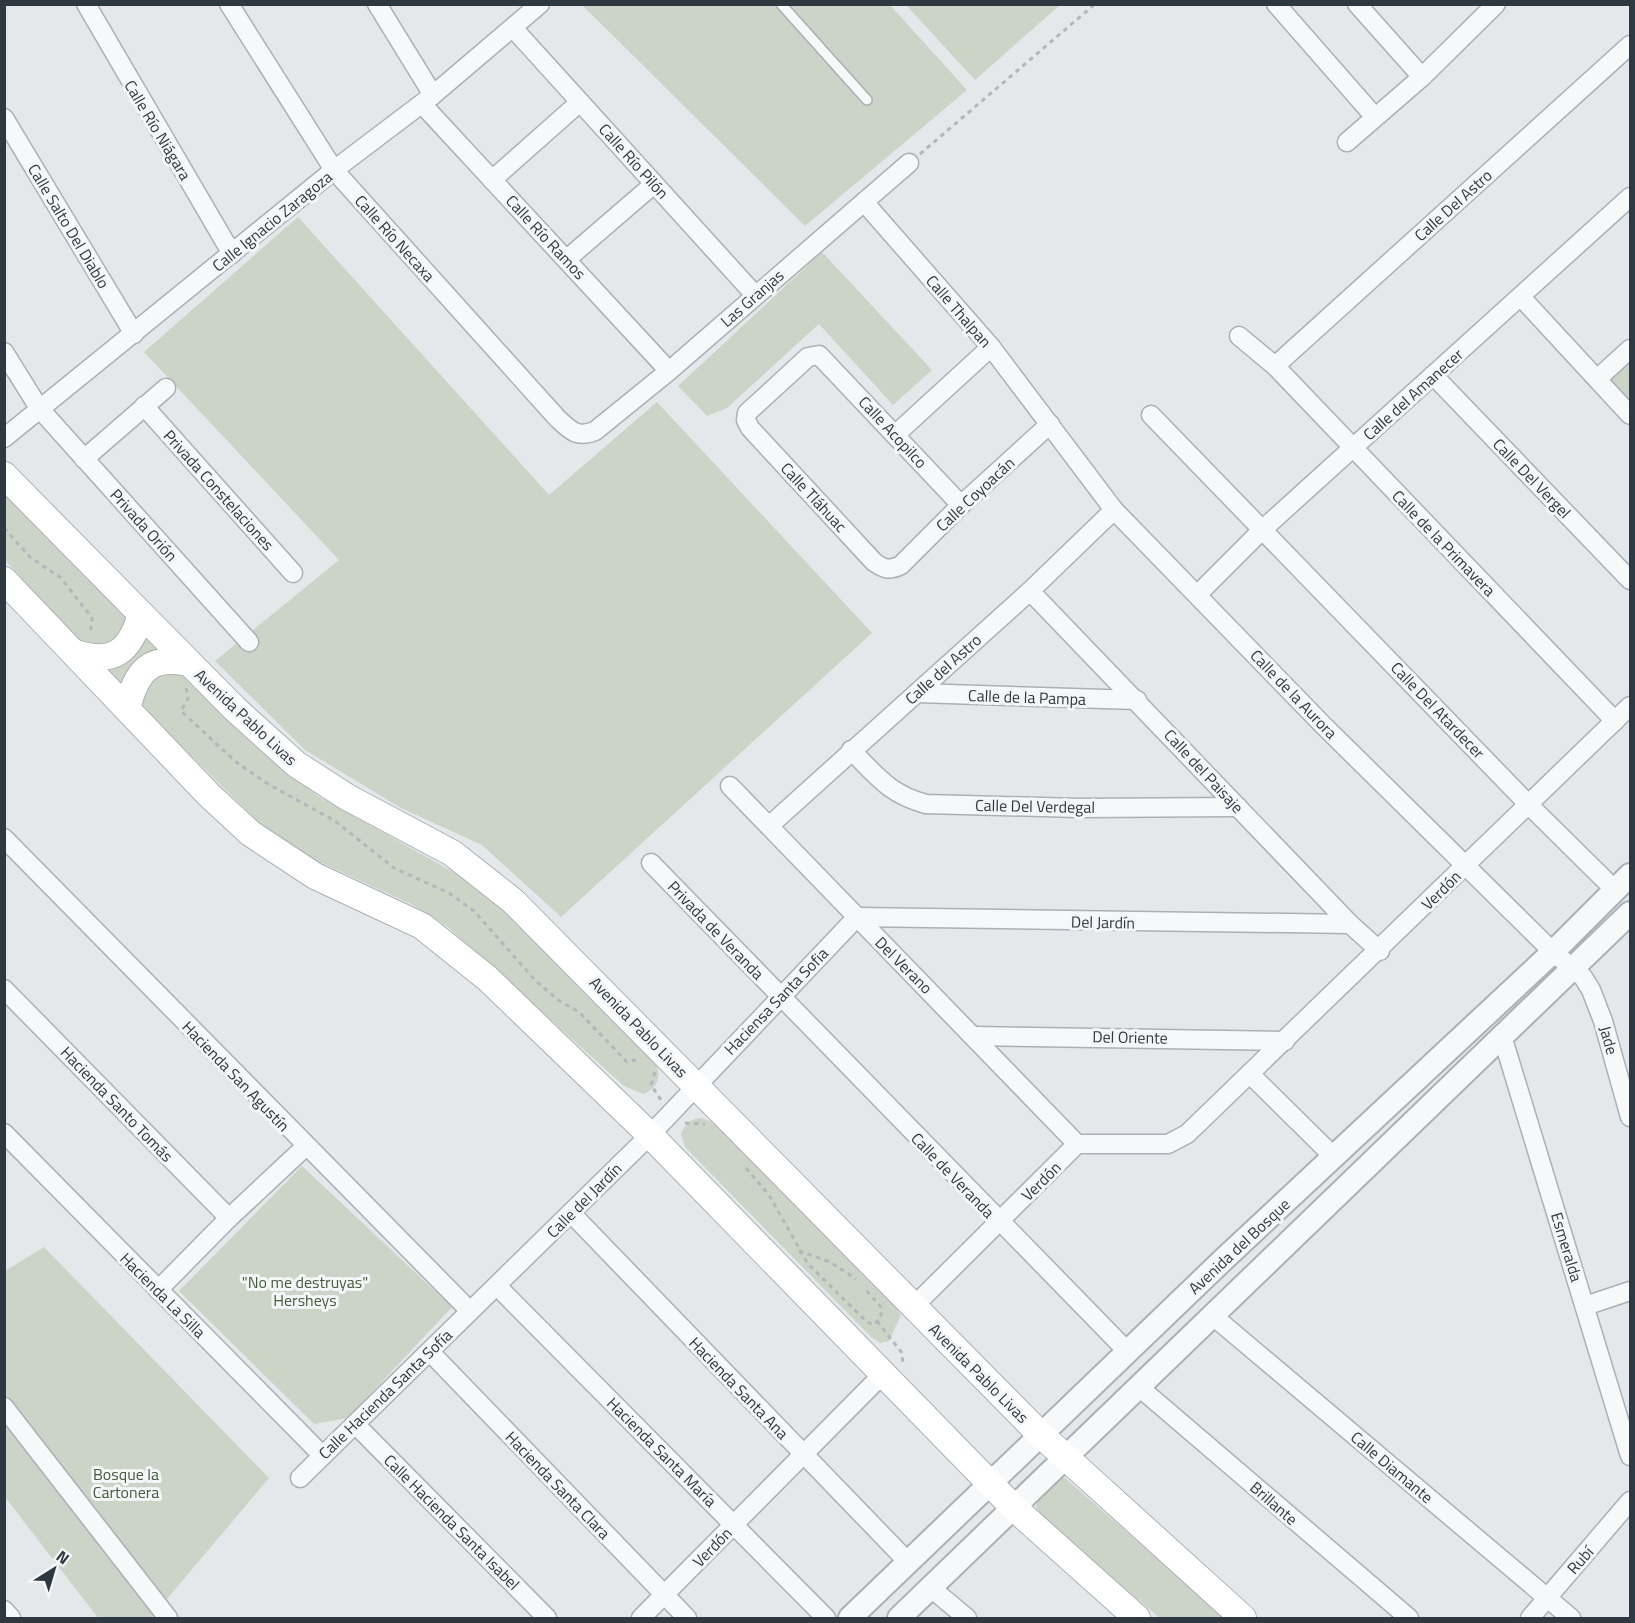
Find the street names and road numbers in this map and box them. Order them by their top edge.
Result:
street label: Calle Río Niágara [119,75,197,185]
street label: Calle Río Pilón [593,118,675,204]
street label: Calle Salto Del Diablo [22,159,116,293]
street label: Calle Del Astro [1409,163,1497,247]
street label: Calle Ignacio Zaragoza [207,165,337,277]
street label: Calle Río Necaxa [349,189,441,287]
street label: Calle Río Ramos [500,189,592,285]
street label: Las Granjas [715,263,789,333]
street label: Calle Thalpan [921,269,997,353]
street label: Calle del Amanecer [1358,342,1469,446]
street label: Calle Acopilco [853,390,933,474]
street label: Privada Constelaciones [158,424,280,556]
street label: Calle Del Vergel [1487,432,1577,524]
street label: Calle Coyoacán [930,451,1020,537]
street label: Calle Tláhuac [775,457,853,537]
street label: Privada Orión [105,483,183,567]
street label: Calle de la Primavera [1387,484,1501,602]
street label: Calle del Astro [899,628,987,710]
street label: Calle de la Aurora [1245,644,1343,744]
street label: Calle Del Atardecer [1385,656,1491,764]
street label: Avenida Pablo Livas [189,663,303,771]
street label: Calle de la Pampa [967,683,1087,711]
street label: Calle del Paisaje [1159,724,1249,818]
street label: Calle Del Verdegal [975,793,1095,819]
street label: Verdón [1416,865,1466,915]
street label: Privada de Veranda [662,875,770,985]
street label: Del Jardín [1071,909,1135,935]
street label: Del Verano [870,931,938,999]
street label: Haciensa Santa Sofia [718,942,834,1060]
street label: Avenida Pablo Livas [584,971,694,1083]
street label: Hacienda San Agustín [177,1015,295,1137]
street label: Jade [1593,1023,1625,1057]
street label: Del Oriente [1092,1024,1168,1050]
street label: Hacienda Santo Tomás [55,1041,179,1167]
street label: Calle de Veranda [906,1127,1000,1223]
street label: Verdón [1016,1156,1066,1206]
street label: Calle del Jardín [541,1157,627,1243]
street label: Avenida del Bosque [1183,1192,1295,1300]
street label: Esmeralda [1545,1209,1589,1285]
street label: Hacienda La Silla [115,1247,211,1343]
street label: Avenida Pablo Livas [924,1318,1034,1428]
street label: Calle Hacienda Santa Sofía [313,1324,457,1464]
street label: Hacienda Santa Ana [684,1331,794,1445]
street label: Hacienda Santa María [602,1392,722,1512]
street label: Hacienda Santa Clara [500,1425,616,1545]
street label: Calle Diamante [1346,1425,1438,1509]
street label: Calle Hacienda Santa Isabel [379,1449,525,1595]
street label: Brillante [1245,1475,1303,1531]
street label: Verdón [687,1522,737,1572]
street label: Rubí [1561,1540,1600,1579]

